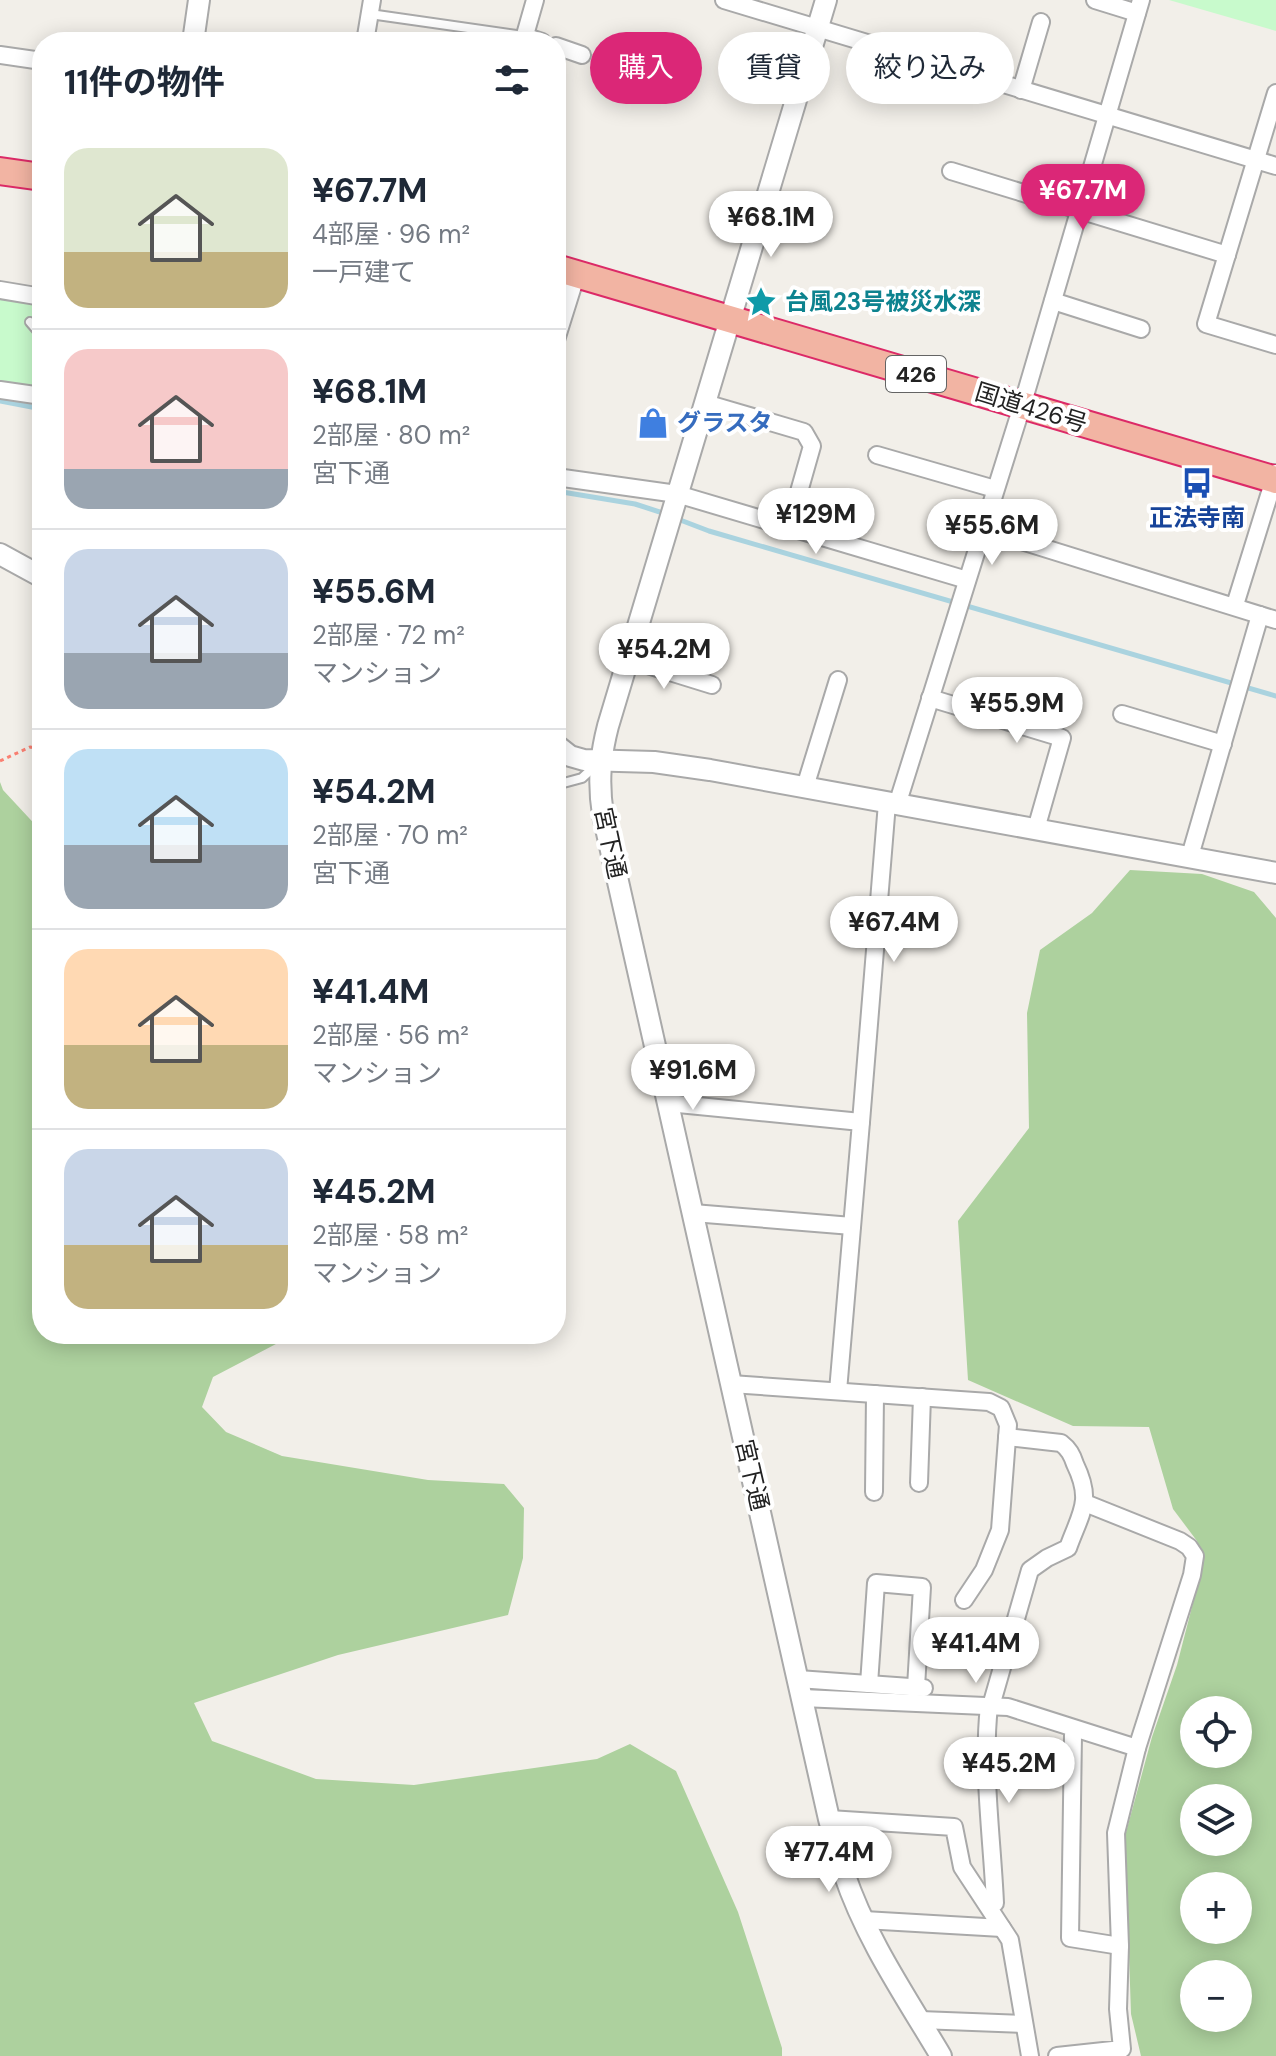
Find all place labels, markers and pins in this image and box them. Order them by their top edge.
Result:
pin: ¥67.7M [1018,164,1148,232]
pin: ¥68.1M [706,191,836,259]
place icon: 台風23号被災水深 [744,285,778,319]
place label: 台風23号被災水深 [785,286,981,317]
shop icon: グラスタ [636,406,670,440]
place label: グラスタ [677,407,773,438]
bus stop icon: 正法寺南 [1180,466,1214,500]
pin: ¥129M [760,488,872,556]
pin: ¥55.6M [927,499,1057,567]
place label: 正法寺南 [1149,502,1245,533]
pin: ¥54.2M [599,623,729,691]
pin: ¥55.9M [952,677,1082,745]
pin: ¥67.4M [829,896,959,964]
pin: ¥91.6M [628,1044,758,1112]
pin: ¥41.4M [911,1617,1041,1685]
pin: ¥45.2M [944,1737,1074,1805]
pin: ¥77.4M [764,1826,894,1894]

